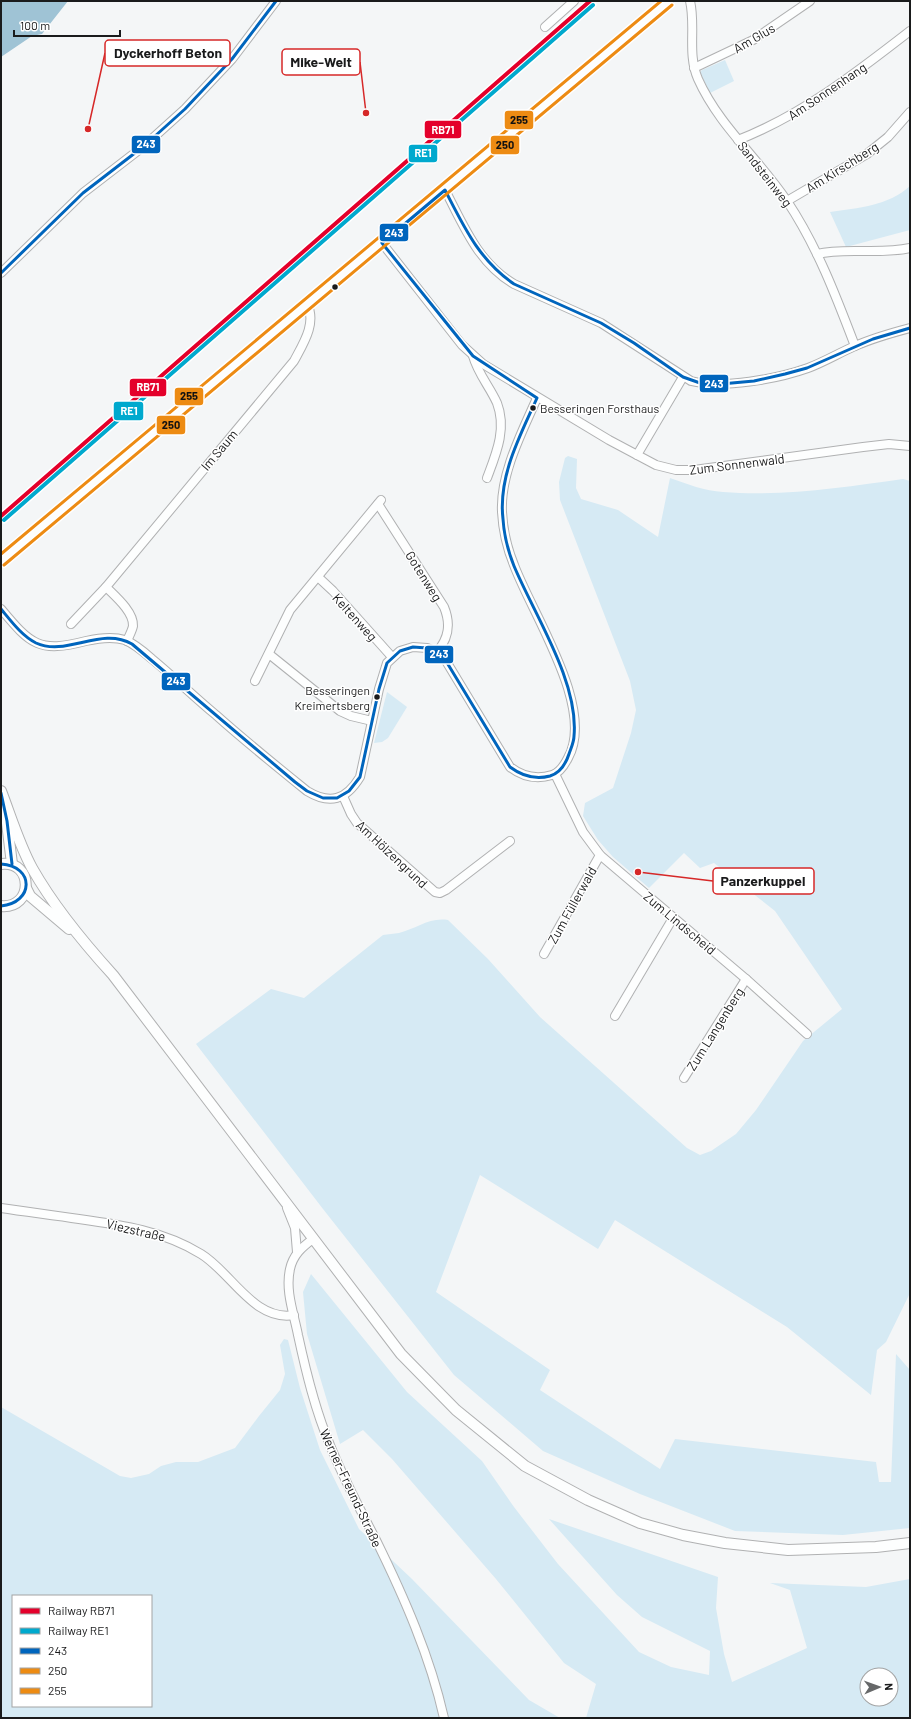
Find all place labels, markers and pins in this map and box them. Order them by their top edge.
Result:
callout: Dyckerhoff Beton [105,40,230,66]
callout: Mike-Welt [282,49,360,75]
unlabelled marker [330,282,340,292]
place label: Besseringen Forsthaus [540,401,660,415]
marker: Besseringen Forsthaus [528,403,538,413]
place label: Besseringen Kreimertsberg [294,683,370,712]
marker: Besseringen Kreimertsberg [372,692,382,702]
callout: Panzerkuppel [713,868,814,894]

